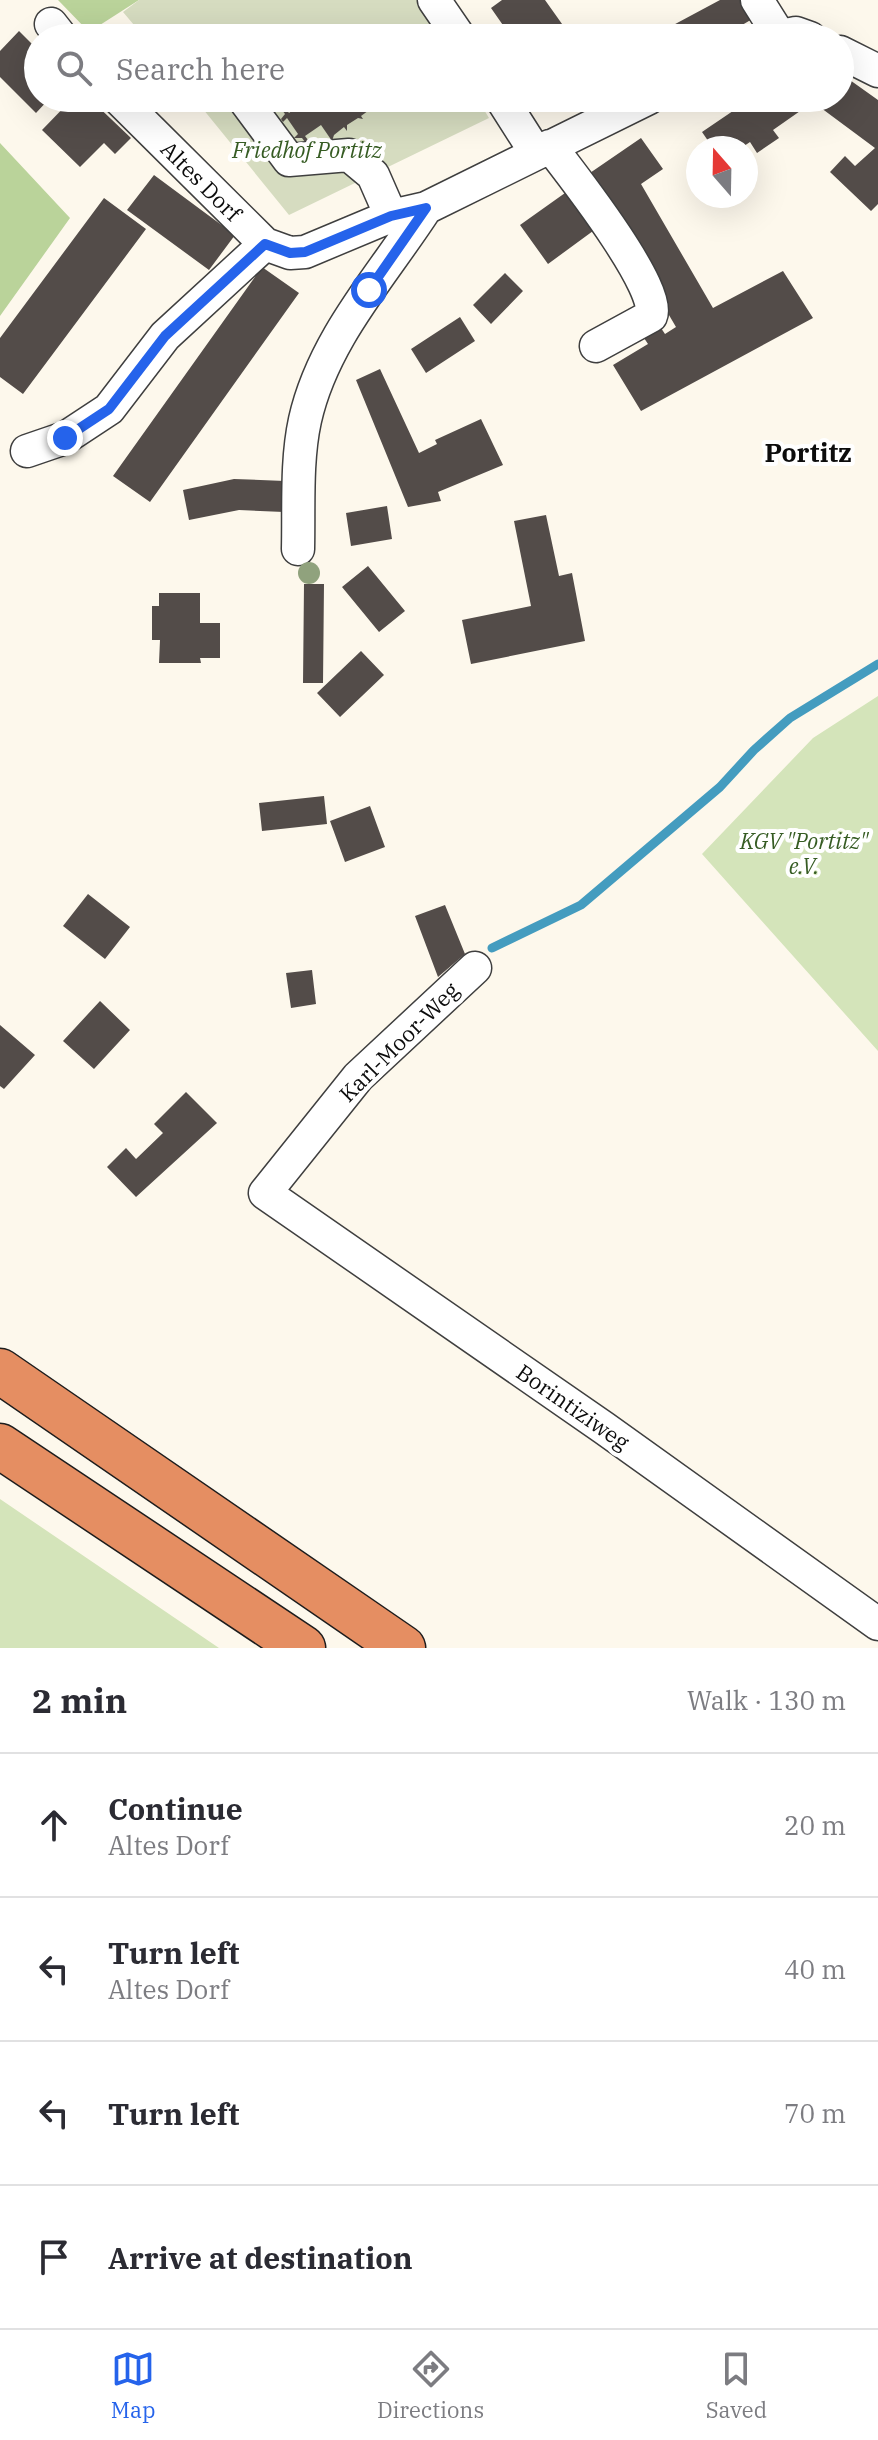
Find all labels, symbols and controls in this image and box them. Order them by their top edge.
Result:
search box [24,24,854,112]
icon: search [52,46,96,90]
text: Search here [116,49,285,88]
street label: Altes Dorf [155,134,249,228]
park label: Friedhof Portitz [231,135,383,164]
north arrow [686,136,758,208]
route start [351,272,387,308]
route end [47,420,83,456]
district label: Portitz [764,435,852,469]
park label: KGV "Portitz" e.V. [739,826,870,880]
street label: Karl-Moor-Weg [332,975,465,1108]
street label: Borintiziweg [511,1357,635,1456]
text: 2 min [32,1678,127,1722]
text: Walk · 130 m [687,1683,846,1717]
text: Continue [108,1789,243,1828]
icon: ahead [32,1803,76,1847]
text: 20 m [784,1808,846,1842]
text: Altes Dorf [108,1828,229,1862]
text: Turn left [108,1933,240,1972]
icon: left [32,1947,76,1991]
text: 40 m [784,1952,846,1986]
text: Altes Dorf [108,1972,229,2006]
icon: left [32,2091,76,2135]
text: Turn left [108,2094,240,2133]
text: 70 m [784,2096,846,2130]
icon: arrive [32,2235,76,2279]
text: Arrive at destination [108,2238,413,2277]
tab: Map [111,2347,155,2424]
tab: Directions [377,2347,484,2424]
tab: Saved [706,2347,767,2424]

